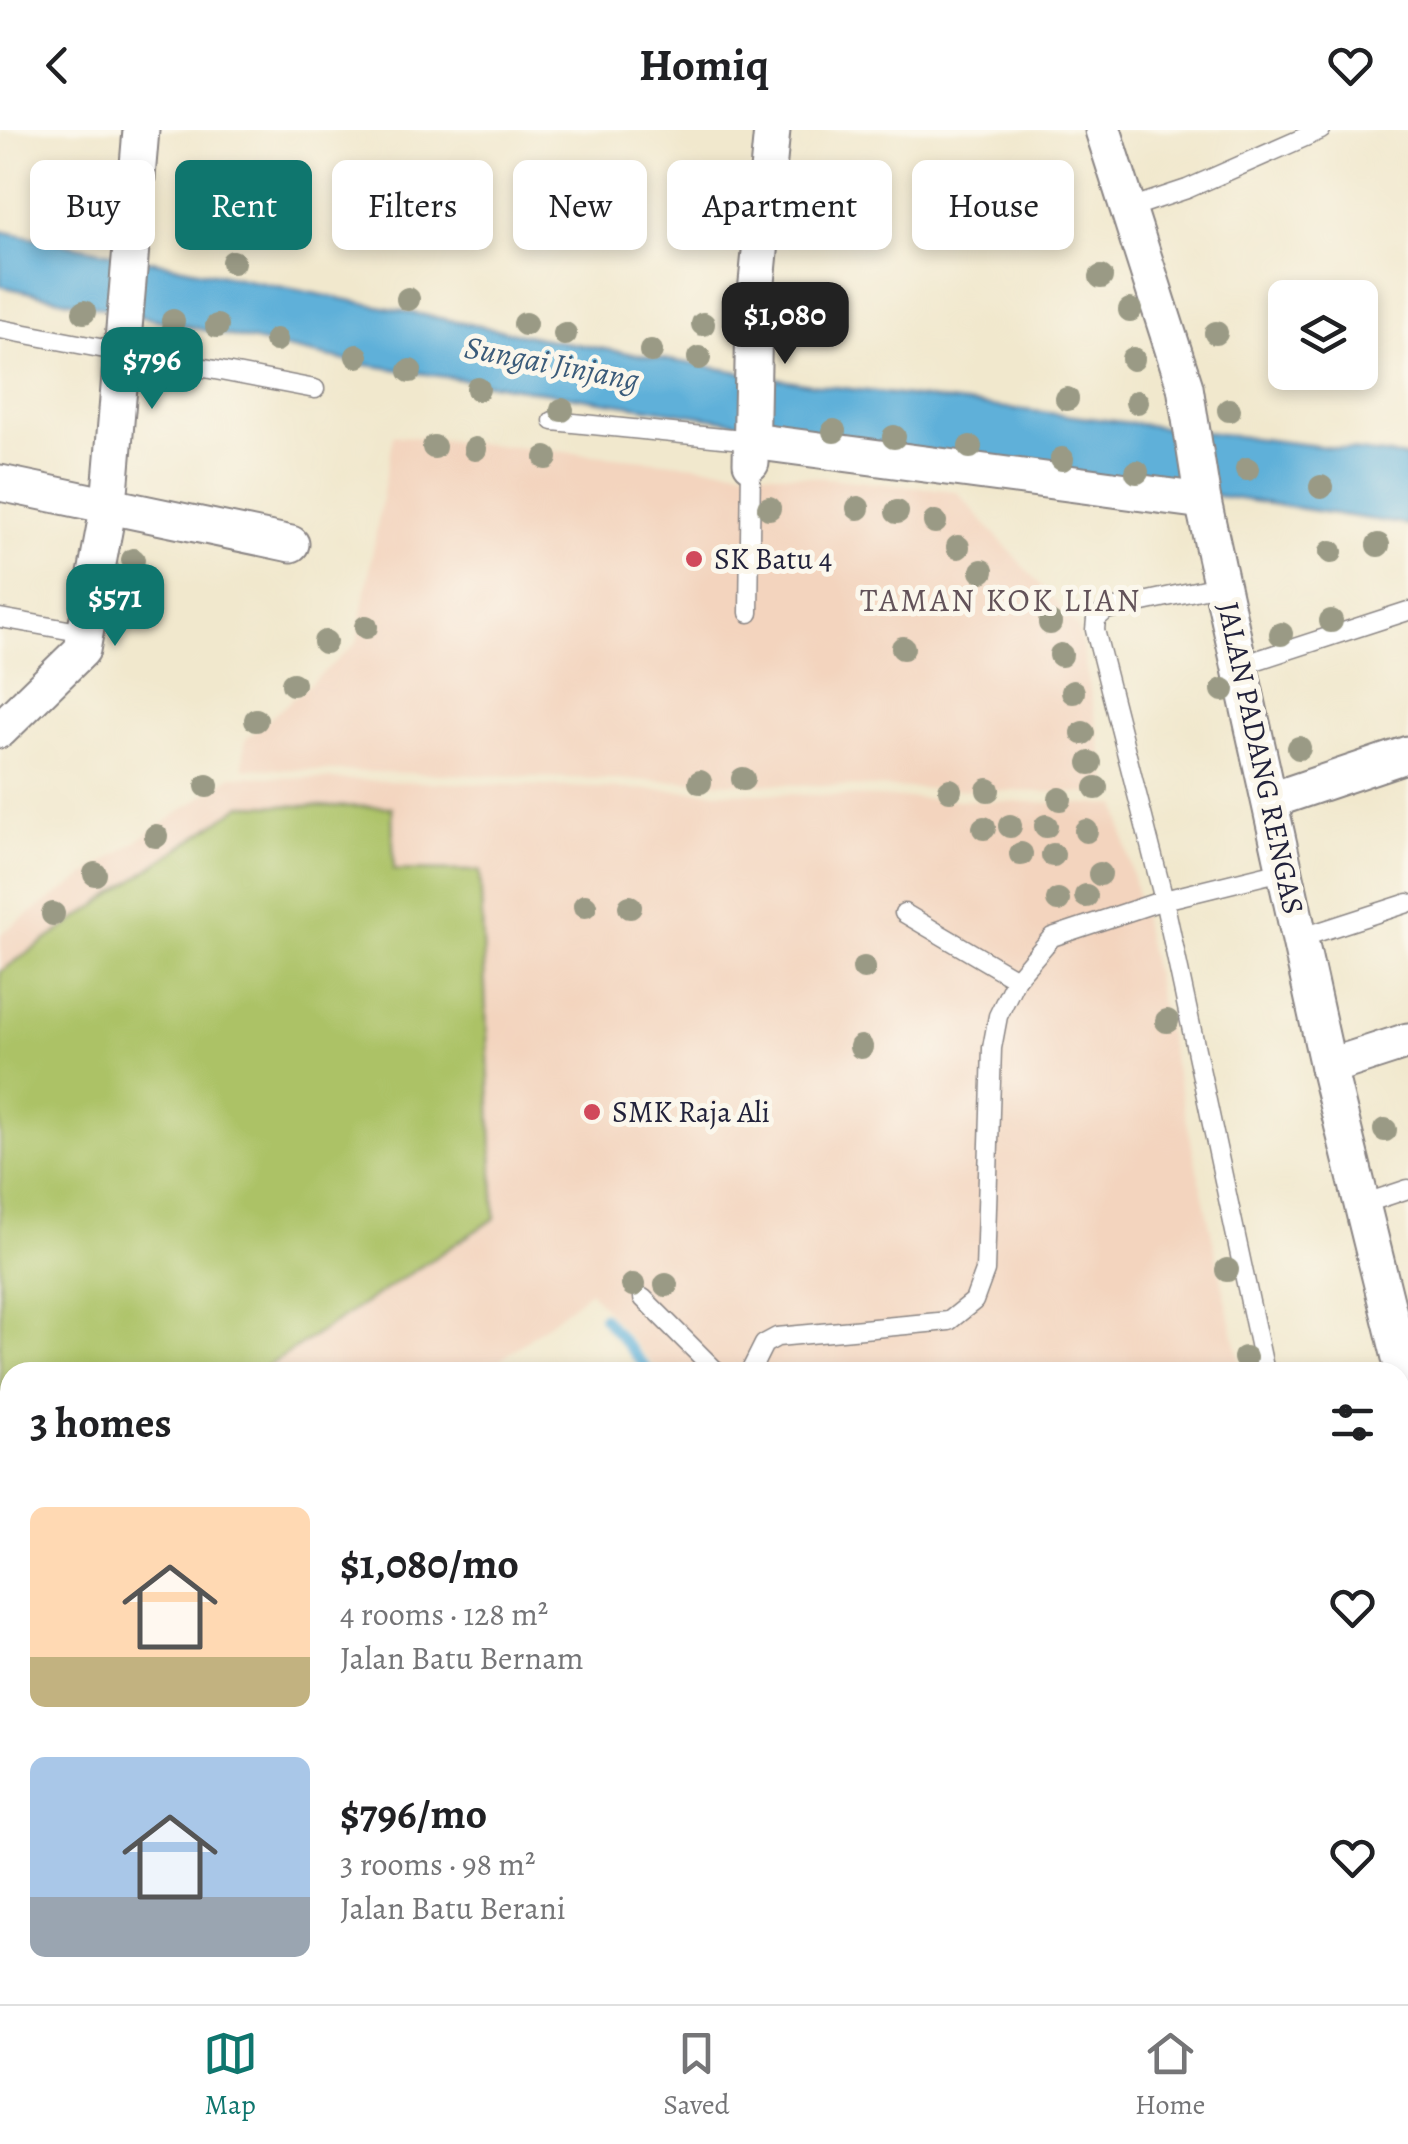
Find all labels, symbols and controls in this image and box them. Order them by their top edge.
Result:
text: Homiq [639,34,769,96]
icon: back [30,38,85,93]
icon: heart [1323,38,1378,93]
chip: Buy [30,160,155,250]
chip: Rent [175,160,312,250]
chip: Filters [332,160,493,250]
chip: New [513,160,647,250]
chip: Apartment [667,160,892,250]
chip: House [912,160,1074,250]
map controls [1268,280,1378,390]
button: layers [1268,280,1378,390]
pin: $1,080 [704,282,866,367]
text: $1,080 [744,292,826,336]
water label: Sungai Jinjang [461,325,643,401]
pin: $796 [93,327,211,412]
text: $796 [123,337,181,381]
place label: SK Batu 4 [714,539,832,579]
marker: SK Batu 4 [683,548,705,570]
pin: $571 [56,564,174,649]
text: $571 [88,574,142,618]
district label: TAMAN KOK LIAN [860,578,1142,622]
street label: JALAN PADANG RENGAS [1208,598,1314,918]
place label: SMK Raja Ali [612,1092,770,1132]
marker: SMK Raja Ali [581,1101,603,1123]
text: 3 homes [30,1394,172,1451]
icon: filters [1325,1395,1380,1450]
text: $1,080/mo [340,1535,519,1592]
icon: home [110,1547,230,1667]
icon: heart [1325,1580,1380,1635]
text: 4 rooms · 128 m² [340,1592,548,1636]
text: Jalan Batu Bernam [340,1636,584,1680]
text: $796/mo [340,1785,487,1842]
icon: home [110,1797,230,1917]
icon: heart [1325,1830,1380,1885]
text: 3 rooms · 98 m² [340,1842,536,1886]
text: Jalan Batu Berani [340,1886,566,1930]
tab: Map [203,2026,258,2124]
tab: Saved [663,2026,730,2124]
tab: Home [1135,2026,1205,2124]

